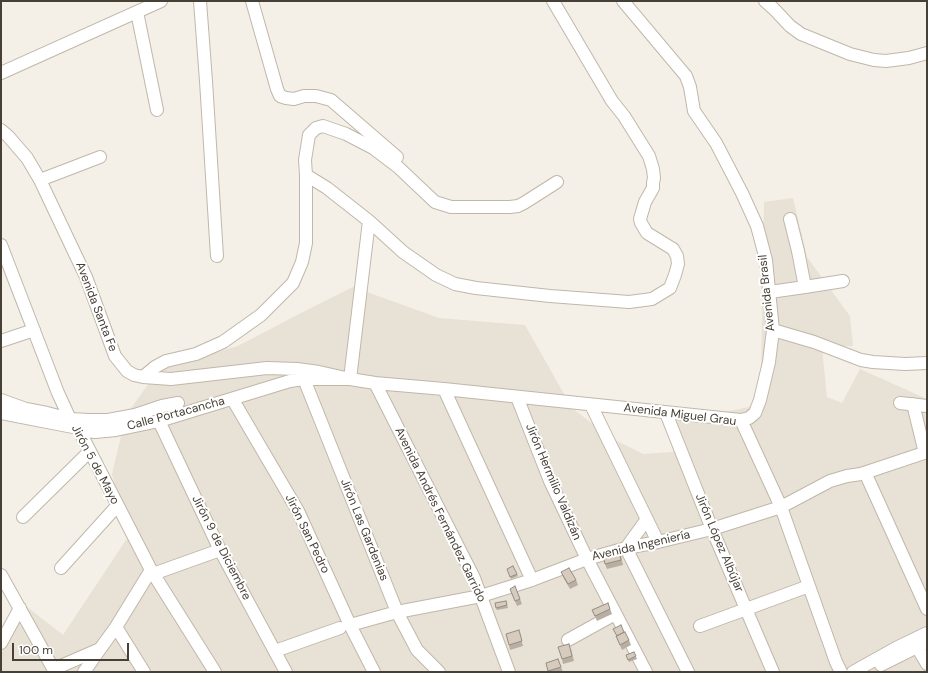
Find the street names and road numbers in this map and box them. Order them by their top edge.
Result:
street label: Avenida Brasil [756,254,778,332]
street label: Avenida Santa Fe [72,260,120,354]
street label: Calle Portacancha [126,394,226,434]
street label: Avenida Miguel Grau [623,401,737,429]
street label: Jirón Hermilio Valdizán [522,422,584,542]
street label: Jirón 5 de Mayo [68,423,122,507]
street label: Avenida Andrés Fernández Garrido [391,425,489,605]
street label: Jirón Las Gardenias [337,477,391,583]
street label: Jirón San Pedro [282,492,332,576]
street label: Jirón López Albújar [692,492,746,594]
street label: Jirón 9 de Diciembre [188,493,254,603]
street label: Avenida Ingeniería [590,528,692,564]

